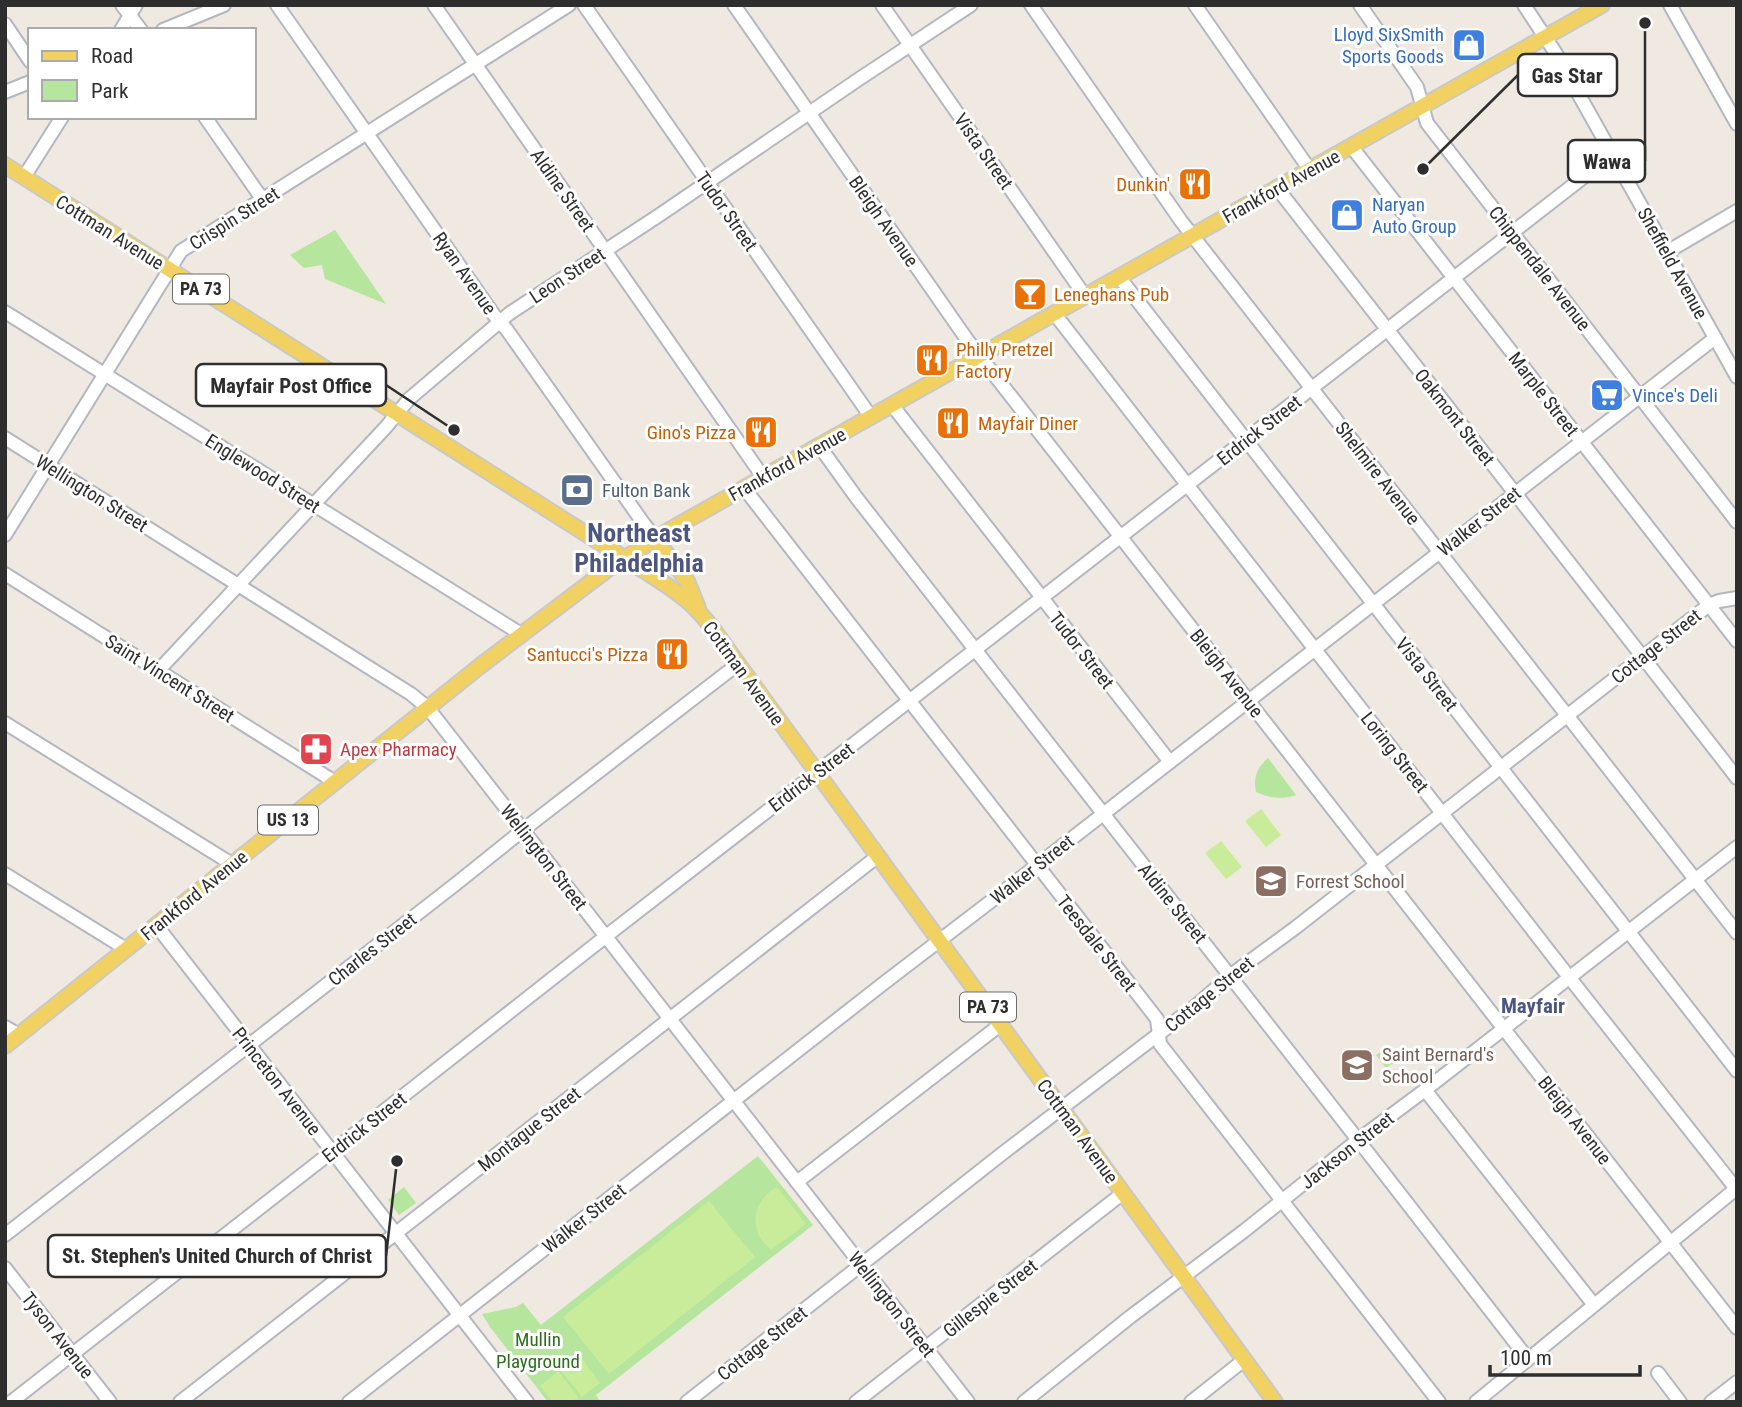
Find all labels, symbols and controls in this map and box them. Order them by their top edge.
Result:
place label: Lloyd SixSmith Sports Goods [1334,23,1444,68]
shop icon: Lloyd SixSmith Sports Goods [1450,26,1488,64]
legend [28,28,256,119]
text: Road [91,44,133,68]
callout: Gas Star [1518,54,1617,96]
text: Gas Star [1531,64,1603,88]
text: Park [91,79,129,103]
street label: Vista Street [949,109,1018,194]
callout: Wawa [1568,140,1645,182]
street label: Aldine Street [526,144,600,236]
street label: Frankford Avenue [1218,145,1344,228]
text: Wawa [1583,150,1631,174]
restaurant icon: Dunkin' [1176,165,1214,203]
street label: Tudor Street [691,167,762,255]
street label: Bleigh Avenue [844,171,923,271]
place label: Dunkin' [1116,173,1170,196]
street label: Crispin Street [185,182,283,255]
street label: Cottman Avenue [51,190,168,275]
place label: Naryan Auto Group [1372,193,1456,238]
shop icon: Naryan Auto Group [1328,196,1366,234]
street label: Chippendale Avenue [1484,201,1596,335]
street label: Sheffield Avenue [1632,204,1713,323]
street label: Ryan Avenue [428,228,501,319]
street label: Leon Street [525,242,609,308]
road number: PA 73 [173,274,229,304]
bar icon: Leneghans Pub [1011,275,1049,313]
place label: Leneghans Pub [1054,283,1169,306]
place label: Philly Pretzel Factory [956,338,1053,383]
restaurant icon: Philly Pretzel Factory [913,341,951,379]
street label: Marple Street [1504,348,1584,441]
callout: Mayfair Post Office [196,364,386,406]
street label: Oakmont Street [1410,364,1500,470]
text: Mayfair Post Office [210,374,372,398]
supermarket icon: Vince's Deli [1588,376,1626,414]
place label: Vince's Deli [1632,384,1718,407]
street label: Erdrick Street [1212,390,1306,471]
restaurant icon: Mayfair Diner [934,404,972,442]
place label: Mayfair Diner [978,412,1078,435]
restaurant icon: Gino's Pizza [742,413,780,451]
street label: Shelmire Avenue [1330,417,1425,530]
place label: Gino's Pizza [647,421,736,444]
street label: Frankford Avenue [724,423,850,506]
street label: Englewood Street [201,429,324,518]
street label: Wellington Street [31,450,152,537]
bank icon: Fulton Bank [558,471,596,509]
place label: Fulton Bank [602,479,691,502]
street label: Walker Street [1433,482,1526,561]
district label: Northeast Philadelphia [574,518,704,578]
street label: Cottage Street [1607,604,1706,689]
street label: Tudor Street [1044,607,1119,694]
street label: Cottman Avenue [698,617,789,730]
street label: Bleigh Avenue [1185,625,1268,722]
street label: Saint Vincent Street [101,629,239,727]
street label: Vista Street [1391,633,1463,716]
restaurant icon: Santucci's Pizza [653,635,691,673]
place label: Santucci's Pizza [527,643,648,666]
street label: Loring Street [1356,707,1433,797]
pharmacy icon: Apex Pharmacy [297,730,335,768]
place label: Apex Pharmacy [340,738,457,761]
street label: Erdrick Street [764,738,858,817]
street label: Wellington Street [495,800,592,915]
road number: US 13 [258,806,318,834]
street label: Walker Street [986,830,1079,909]
street label: Frankford Avenue [136,845,252,945]
street label: Aldine Street [1133,859,1212,948]
school or university icon: Forrest School [1252,862,1290,900]
place label: Forrest School [1296,870,1405,893]
street label: Teesdale Street [1052,890,1141,996]
street label: Charles Street [324,908,421,991]
street label: Cottage Street [1160,952,1258,1037]
road number: PA 73 [960,992,1016,1022]
district label: Mayfair [1501,994,1565,1018]
street label: Princeton Avenue [227,1023,326,1140]
place label: Saint Bernard's School [1382,1043,1494,1088]
school or university icon: Saint Bernard's School [1338,1046,1376,1084]
street label: Bleigh Avenue [1533,1072,1616,1169]
street label: Cottman Avenue [1032,1075,1123,1188]
street label: Montague Street [473,1082,585,1177]
street label: Erdrick Street [317,1087,411,1168]
street label: Jackson Street [1296,1107,1398,1194]
street label: Walker Street [538,1179,631,1258]
callout: St. Stephen's United Church of Christ [48,1235,386,1277]
text: St. Stephen's United Church of Christ [62,1244,372,1268]
street label: Wellington Street [843,1247,940,1362]
street label: Gillespie Street [939,1254,1042,1342]
street label: Tyson Avenue [17,1287,99,1383]
street label: Cottage Street [713,1301,812,1386]
park label: Mullin Playground [496,1328,580,1373]
scale bar [1490,1334,1640,1378]
text: 100 m [1500,1346,1552,1370]

